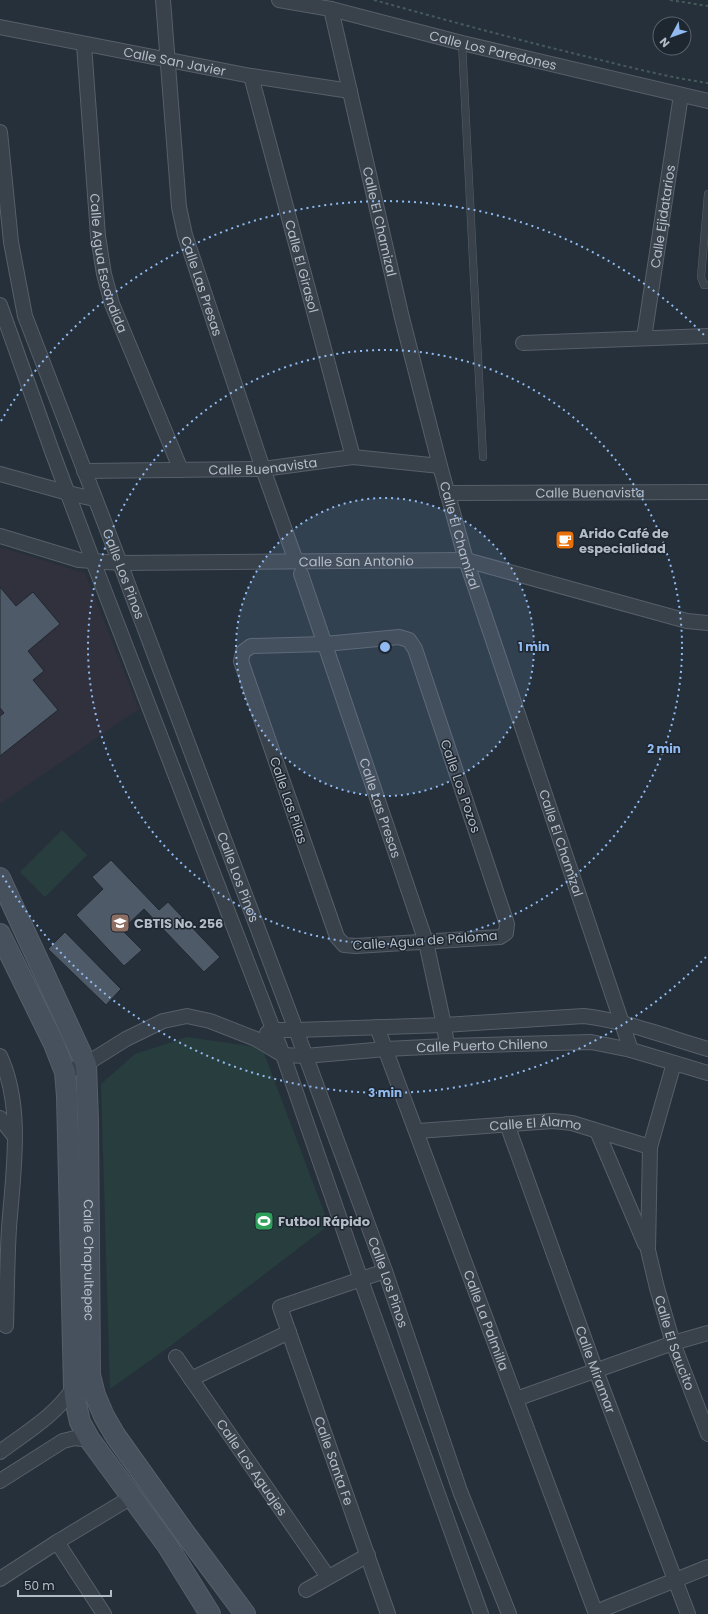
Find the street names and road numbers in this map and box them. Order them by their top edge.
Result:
street label: Calle Los Paredones [427,26,559,75]
street label: Calle San Javier [122,42,228,81]
street label: Calle Ejidatarios [646,163,680,269]
street label: Calle El Chamizal [358,165,401,278]
street label: Calle Agua Escondida [85,193,132,336]
street label: Calle El Girasol [280,218,323,315]
street label: Calle Las Presas [176,234,227,339]
street label: Calle Buenavista [208,453,318,480]
street label: Calle El Chamizal [435,479,484,592]
street label: Calle Buenavista [535,483,645,503]
street label: Calle Los Pinos [98,526,149,622]
street label: Calle San Antonio [299,551,414,571]
street label: Calle Los Pozos [436,737,486,836]
street label: Calle Las Pilas [265,754,312,846]
street label: Calle Las Presas [354,756,406,861]
street label: Calle El Chamizal [534,787,588,899]
street label: Calle Los Pinos [212,829,264,925]
street label: Calle Agua de Paloma [352,926,498,955]
street label: Calle Puerto Chileno [416,1034,548,1058]
street label: Calle El Álamo [489,1112,584,1136]
street label: Calle Chapultepec [79,1199,99,1321]
street label: Calle Los Pinos [363,1234,413,1330]
street label: Calle La Palmilla [459,1267,513,1373]
street label: Calle El Saucito [650,1293,699,1393]
street label: Calle Miramar [570,1323,620,1416]
street label: Calle Santa Fe [309,1414,358,1508]
street label: Calle Los Aguajes [212,1415,292,1520]

